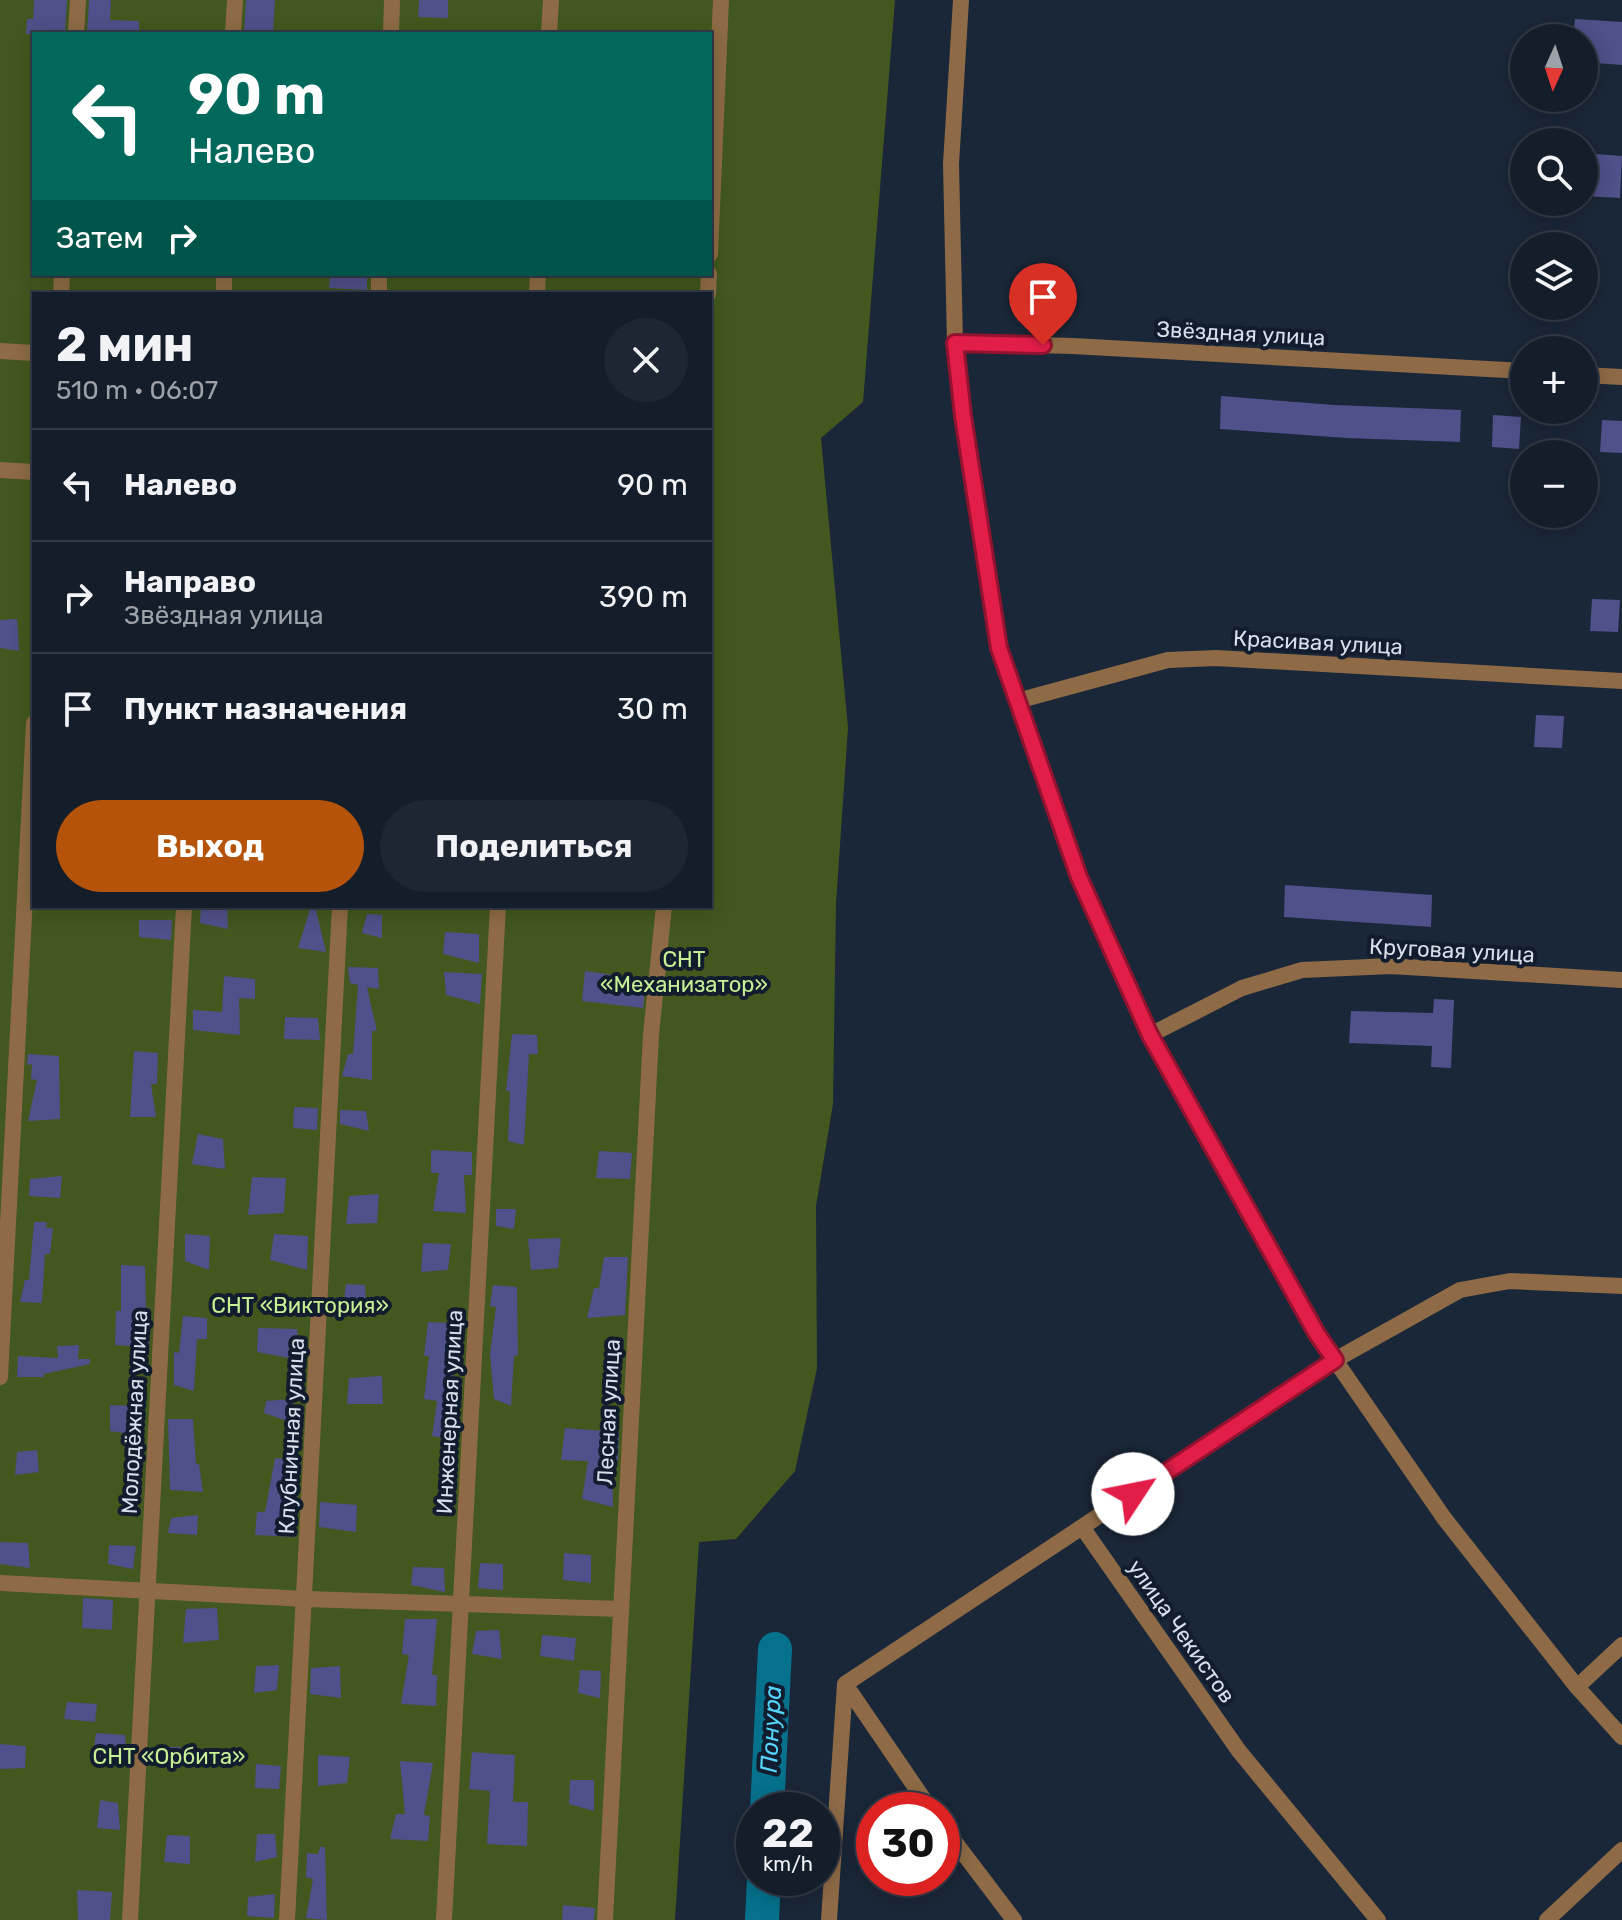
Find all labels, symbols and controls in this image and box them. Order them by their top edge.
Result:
north arrow [1510,24,1598,112]
map controls [1510,24,1598,528]
text: 90 m [188,62,325,128]
icon: left [56,64,160,168]
button: search [1510,128,1598,216]
text: Налево [188,129,315,172]
icon: right [160,216,204,260]
text: Затем [56,220,144,256]
button: layers [1510,232,1598,320]
pin [1009,263,1077,345]
icon: arrive [1021,275,1065,319]
text: 2 мин [56,316,193,373]
street label: Звёздная улица [1156,316,1326,351]
button: close [604,318,688,402]
button: + [1510,336,1598,424]
text: 510 m · 06:07 [56,375,218,406]
button: − [1510,440,1598,528]
icon: left [56,463,100,507]
text: Налево [124,467,237,503]
text: 90 m [617,467,688,503]
text: Направо [124,564,256,600]
icon: right [56,575,100,619]
text: 390 m [599,579,688,615]
text: Звёздная улица [124,600,324,631]
street label: Красивая улица [1232,625,1404,660]
icon: arrive [56,687,100,731]
text: Пункт назначения [124,691,407,727]
text: 30 m [617,691,688,727]
button: Выход [56,800,364,892]
button: Поделиться [380,800,688,892]
street label: Круговая улица [1368,933,1535,968]
park label: СНТ «Механизатор» [600,946,768,998]
park label: СНТ «Виктория» [211,1292,389,1319]
street label: Молодёжная улица [116,1309,153,1515]
street label: Инженерная улица [431,1309,468,1515]
street label: Клубничная улица [273,1337,310,1535]
street label: Лесная улица [591,1338,626,1486]
position arrow [1091,1452,1175,1536]
street label: улица Чекистов [1122,1554,1241,1708]
water label: Понура [755,1685,787,1773]
park label: СНТ «Орбита» [93,1743,245,1770]
speed limit sign: 30 [856,1792,960,1896]
text: 22 [762,1810,814,1857]
text: km/h [763,1852,813,1876]

